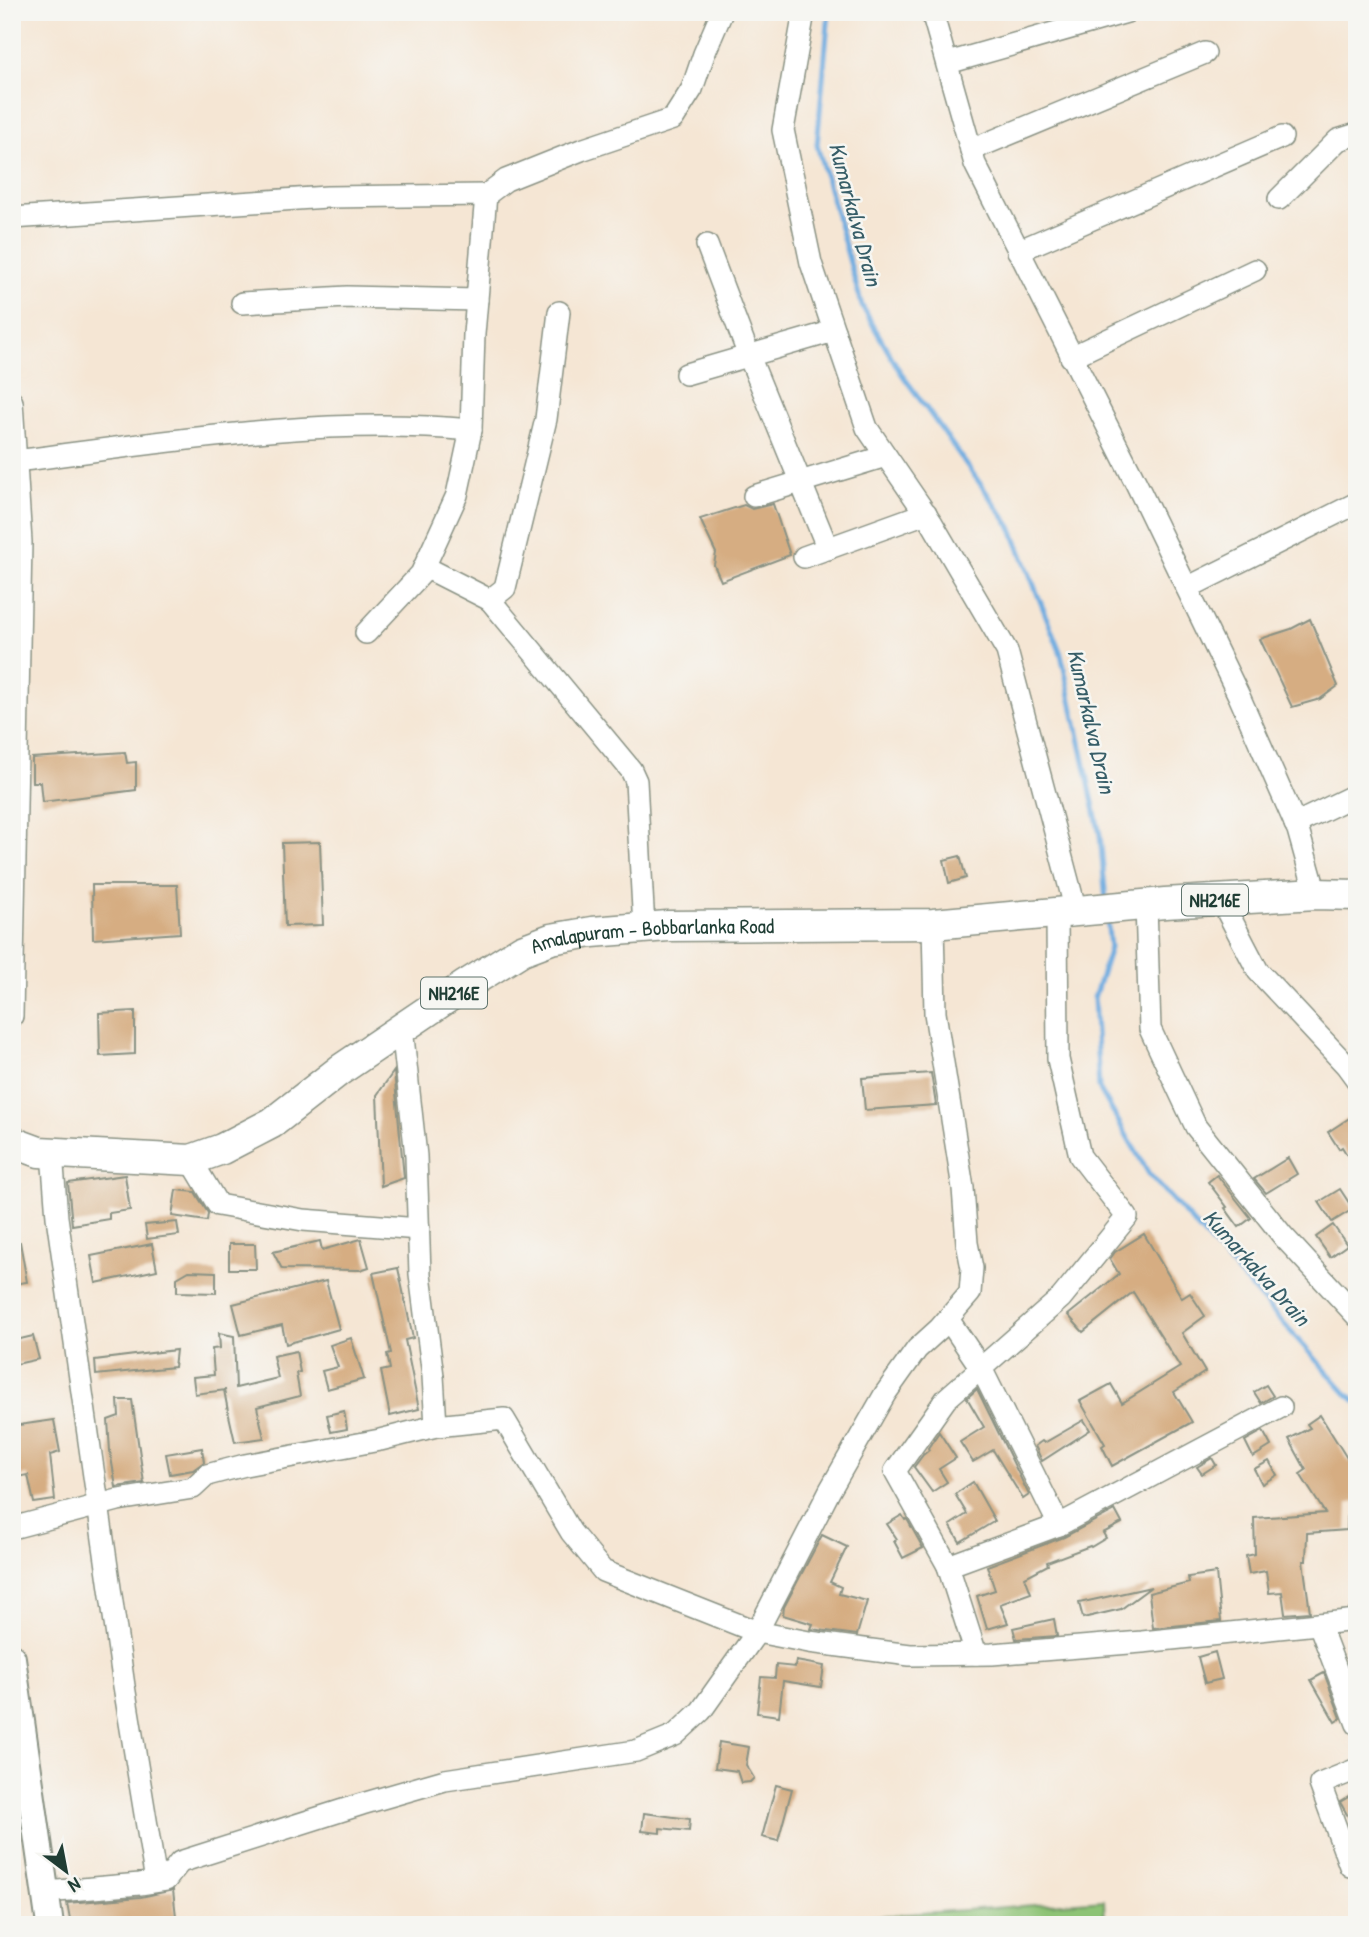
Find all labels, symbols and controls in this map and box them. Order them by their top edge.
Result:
water label: Kumarkalva Drain [822,139,890,291]
water label: Kumarkalva Drain [1060,646,1124,798]
road number: NH216E [1182,885,1248,916]
street label: Amalapuram - Bobbarlanka Road [526,911,774,960]
road number: NH216E [421,978,487,1009]
water label: Kumarkalva Drain [1196,1202,1319,1333]
north arrow [32,1836,102,1906]
text: N [64,1872,86,1899]

